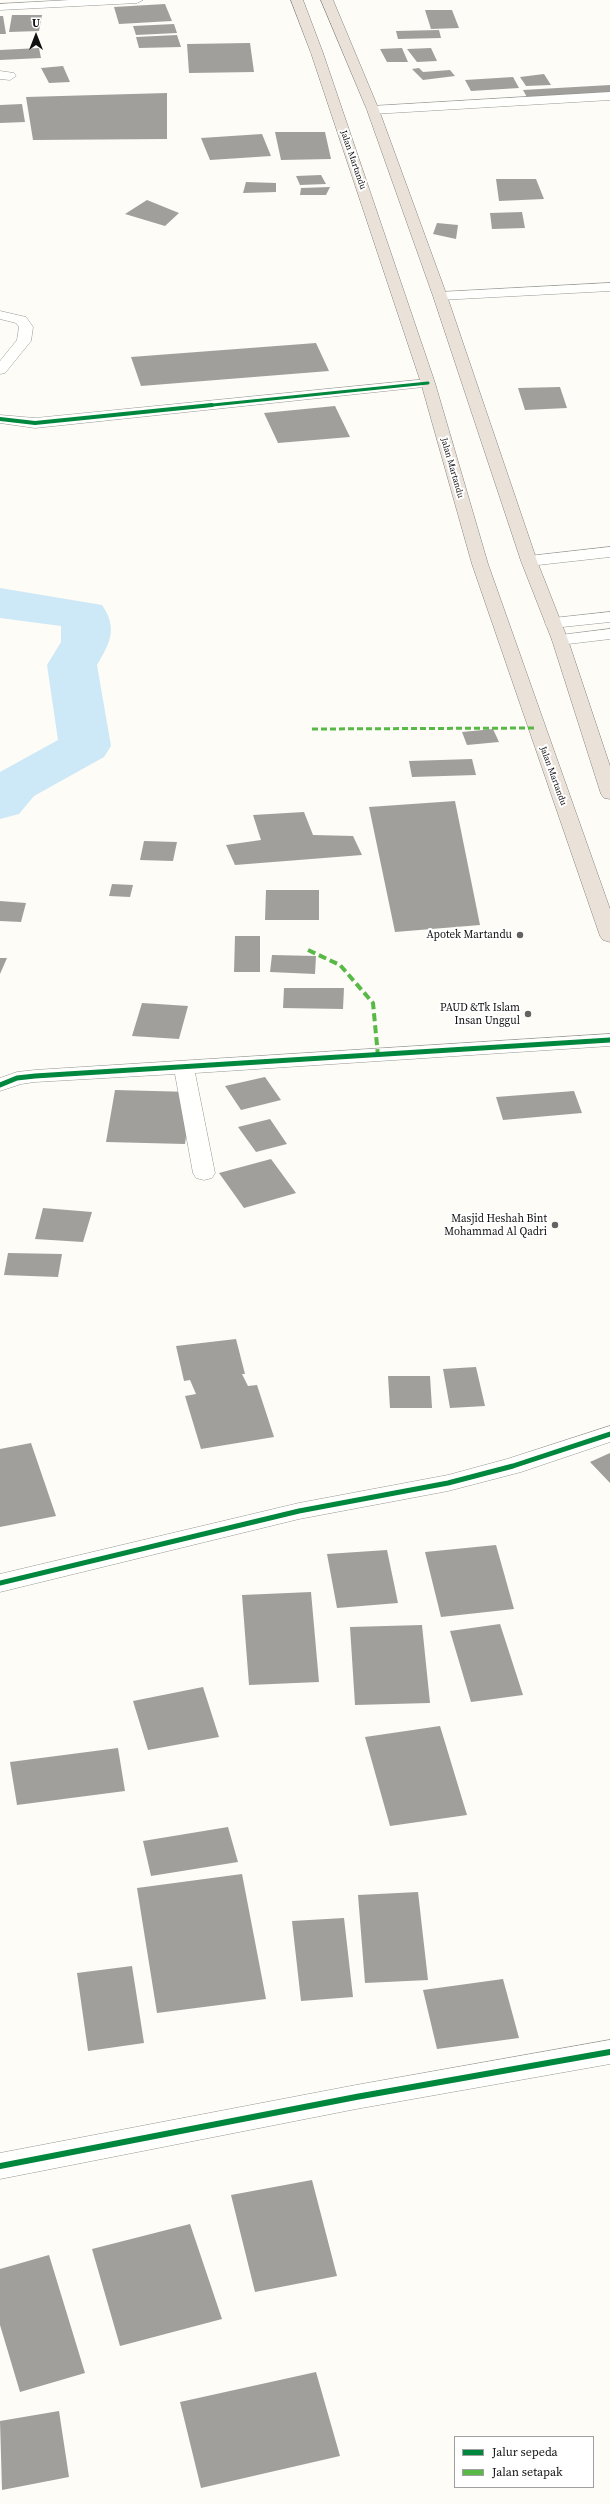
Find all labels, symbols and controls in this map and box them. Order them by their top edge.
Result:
north arrow [16,16,56,56]
text: U [32,16,40,31]
street label: Jalan Martandu [338,129,368,191]
street label: Jalan Martandu [438,437,466,499]
street label: Jalan Martandu [537,745,569,807]
place label: Apotek Martandu [427,928,512,942]
marker: Apotek Martandu [515,930,525,940]
place label: PAUD &Tk Islam Insan Unggul [440,1001,520,1027]
marker: PAUD &Tk Islam Insan Unggul [523,1009,533,1019]
place label: Masjid Heshah Bint Mohammad Al Qadri [444,1212,547,1238]
marker: Masjid Heshah Bint Mohammad Al Qadri [550,1220,560,1230]
legend [454,2436,594,2488]
text: Jalur sepeda [492,2444,558,2460]
text: Jalan setapak [492,2464,563,2480]

